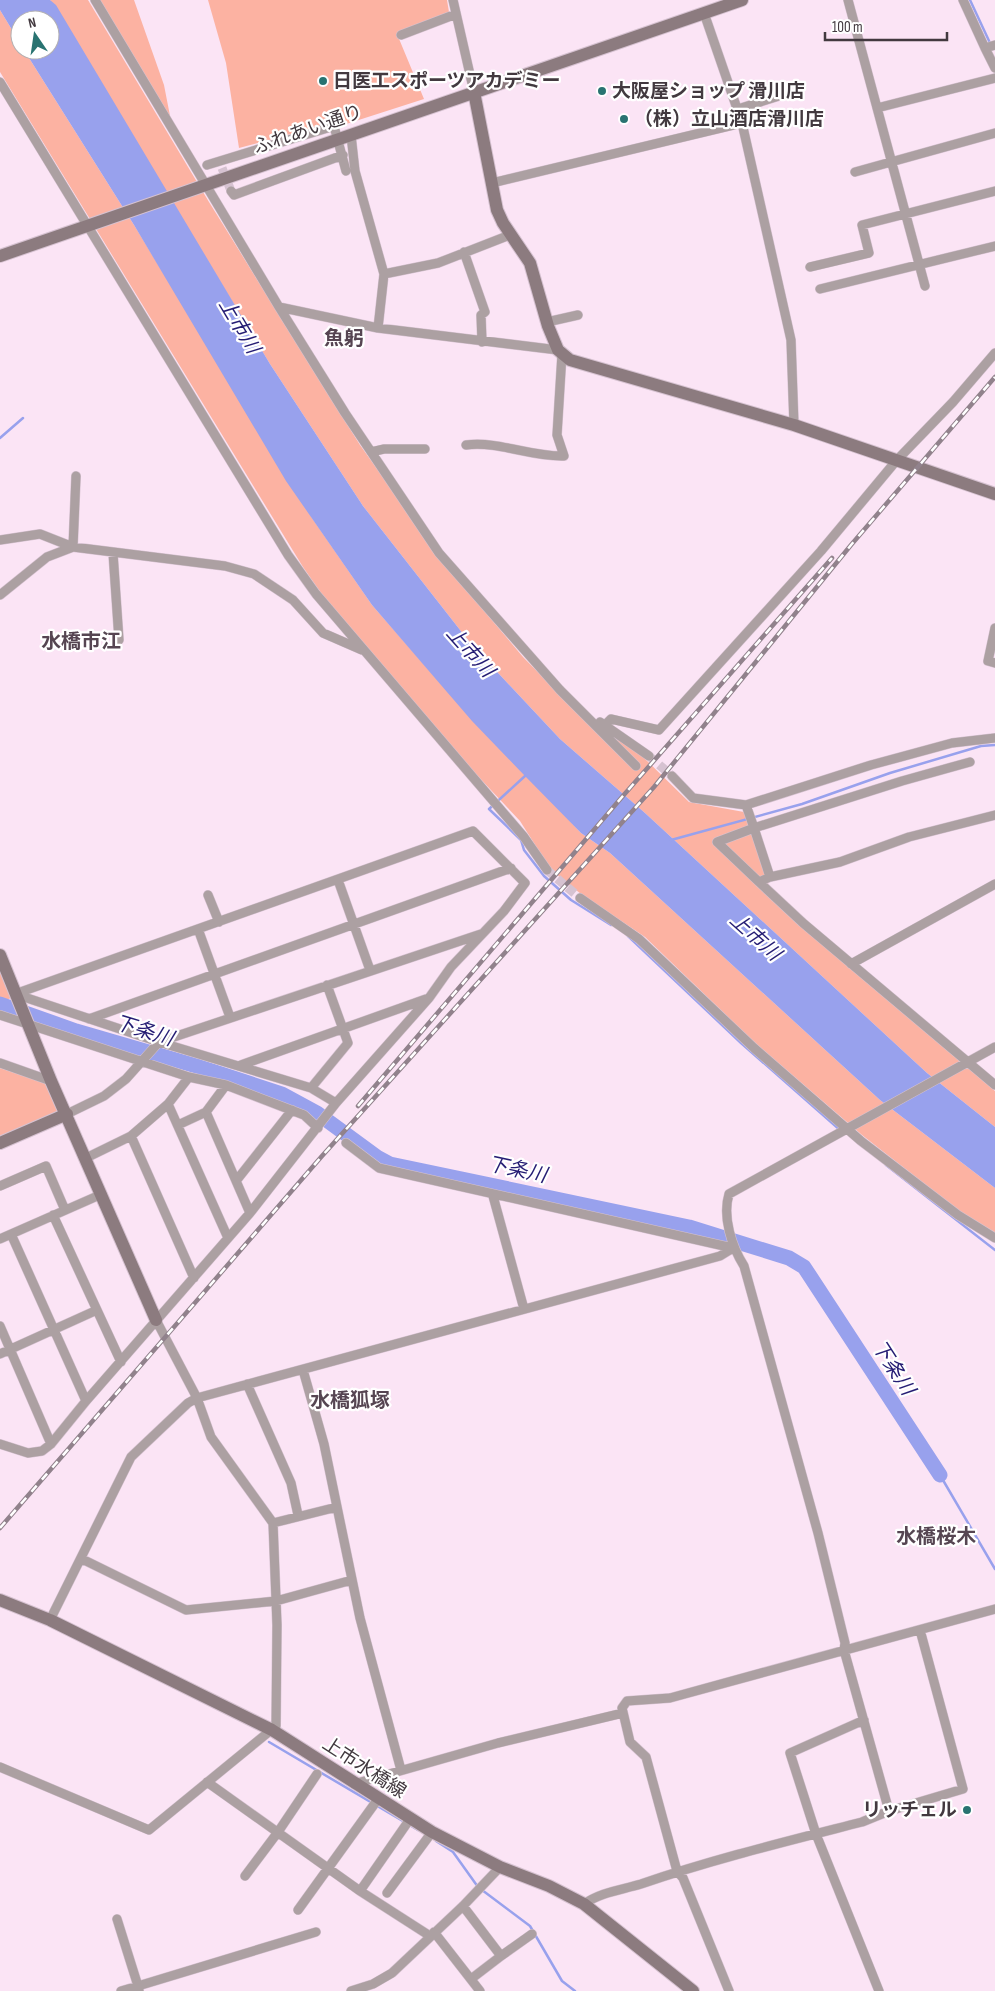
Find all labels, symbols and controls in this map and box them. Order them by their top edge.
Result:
north arrow [10,10,60,60]
scale bar [825,10,948,42]
text: N [27,14,38,32]
text: 100 m [832,18,863,37]
place label: 日医工スポーツアカデミー [333,70,561,93]
marker: 日医工スポーツアカデミー [317,75,329,87]
place label: 大阪屋ショップ 滑川店 [612,80,805,103]
marker: 大阪屋ショップ 滑川店 [596,85,608,97]
street label: ふれあい通り [250,101,366,159]
place label: （株）立山酒店滑川店 [634,108,824,131]
marker: （株）立山酒店滑川店 [618,113,630,125]
water label: 上市川 [213,294,266,360]
district label: 魚躬 [324,327,364,351]
water label: 上市川 [441,622,500,684]
district label: 水橋市江 [41,630,121,654]
water label: 上市川 [725,908,787,967]
water label: 下条川 [112,1011,178,1052]
water label: 下条川 [485,1152,551,1188]
water label: 下条川 [867,1336,920,1401]
district label: 水橋狐塚 [310,1389,390,1413]
district label: 水橋桜木 [896,1525,976,1549]
street label: 上市水橋線 [318,1732,410,1804]
place label: リッチェル [862,1799,957,1822]
marker: リッチェル [961,1804,973,1816]

